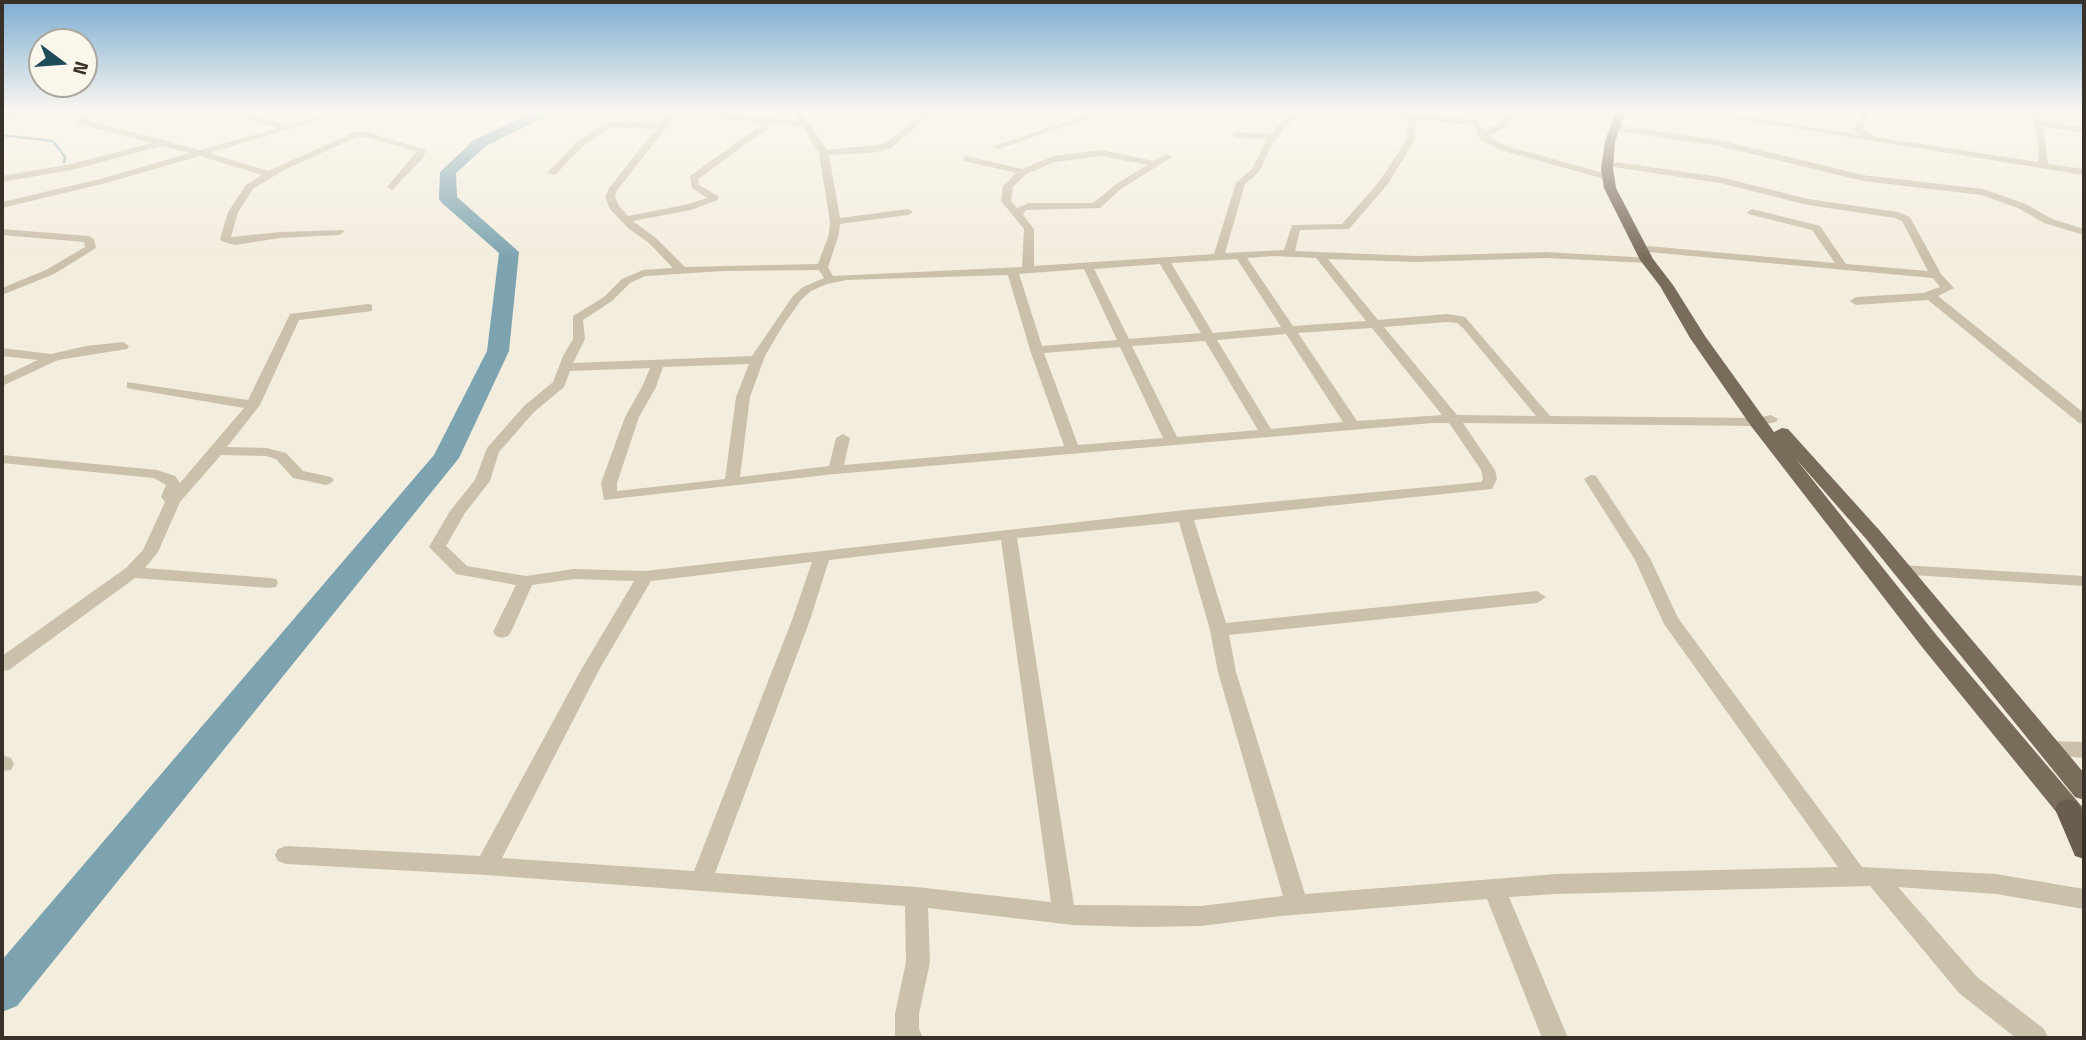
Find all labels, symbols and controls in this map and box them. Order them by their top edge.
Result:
north arrow [28,28,98,98]
text: N [66,58,98,79]

